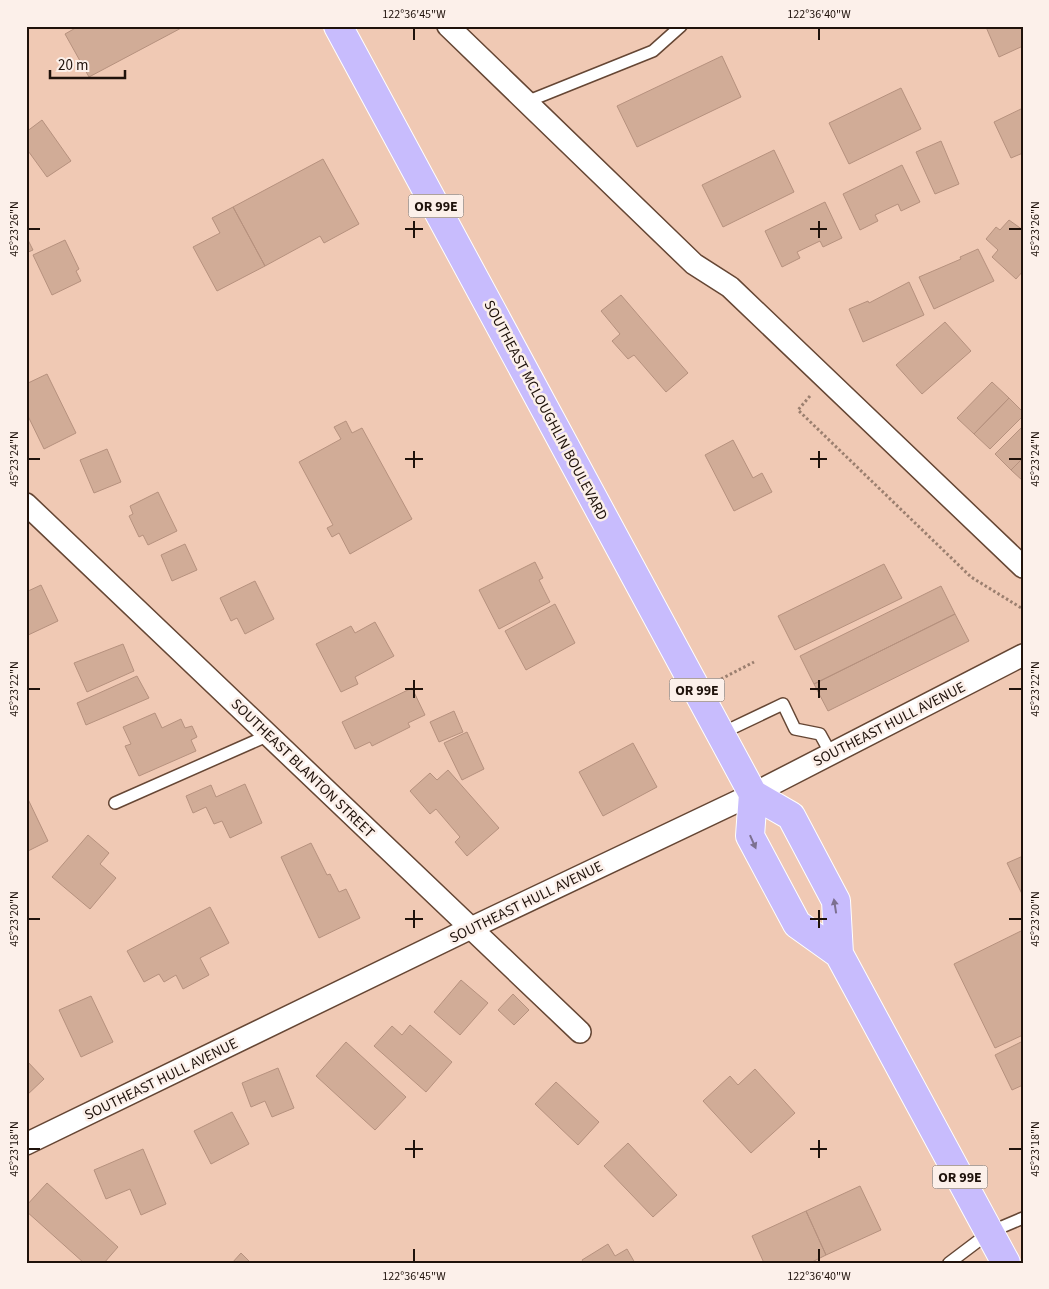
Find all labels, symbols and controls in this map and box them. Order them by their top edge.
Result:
text: 122°36'45"W [382,6,446,23]
text: 122°36'40"W [787,6,851,23]
scale bar [50,48,125,80]
text: 20 m [58,55,88,76]
road number: OR 99E [408,195,464,218]
text: 45°23'26"N [6,201,23,257]
text: 45°23'26"N [1027,201,1044,257]
street label: SOUTHEAST MCLOUGHLIN BOULEVARD [478,297,613,524]
text: 45°23'24"N [6,431,23,487]
text: 45°23'24"N [1027,431,1044,487]
text: 45°23'22"N [6,661,23,717]
text: 45°23'22"N [1027,661,1044,717]
street label: SOUTHEAST HULL AVENUE [810,677,969,772]
road number: OR 99E [670,678,724,702]
street label: SOUTHEAST BLANTON STREET [226,694,379,843]
one-way arrow [750,835,758,849]
street label: SOUTHEAST HULL AVENUE [446,856,606,949]
text: 45°23'20"N [6,891,23,947]
text: 45°23'20"N [1027,891,1044,947]
one-way arrow [831,897,839,913]
street label: SOUTHEAST HULL AVENUE [81,1033,241,1126]
text: 45°23'18"N [6,1121,23,1177]
text: 45°23'18"N [1027,1121,1044,1177]
road number: OR 99E [932,1166,988,1188]
text: 122°36'45"W [382,1268,446,1285]
text: 122°36'40"W [787,1268,851,1285]

